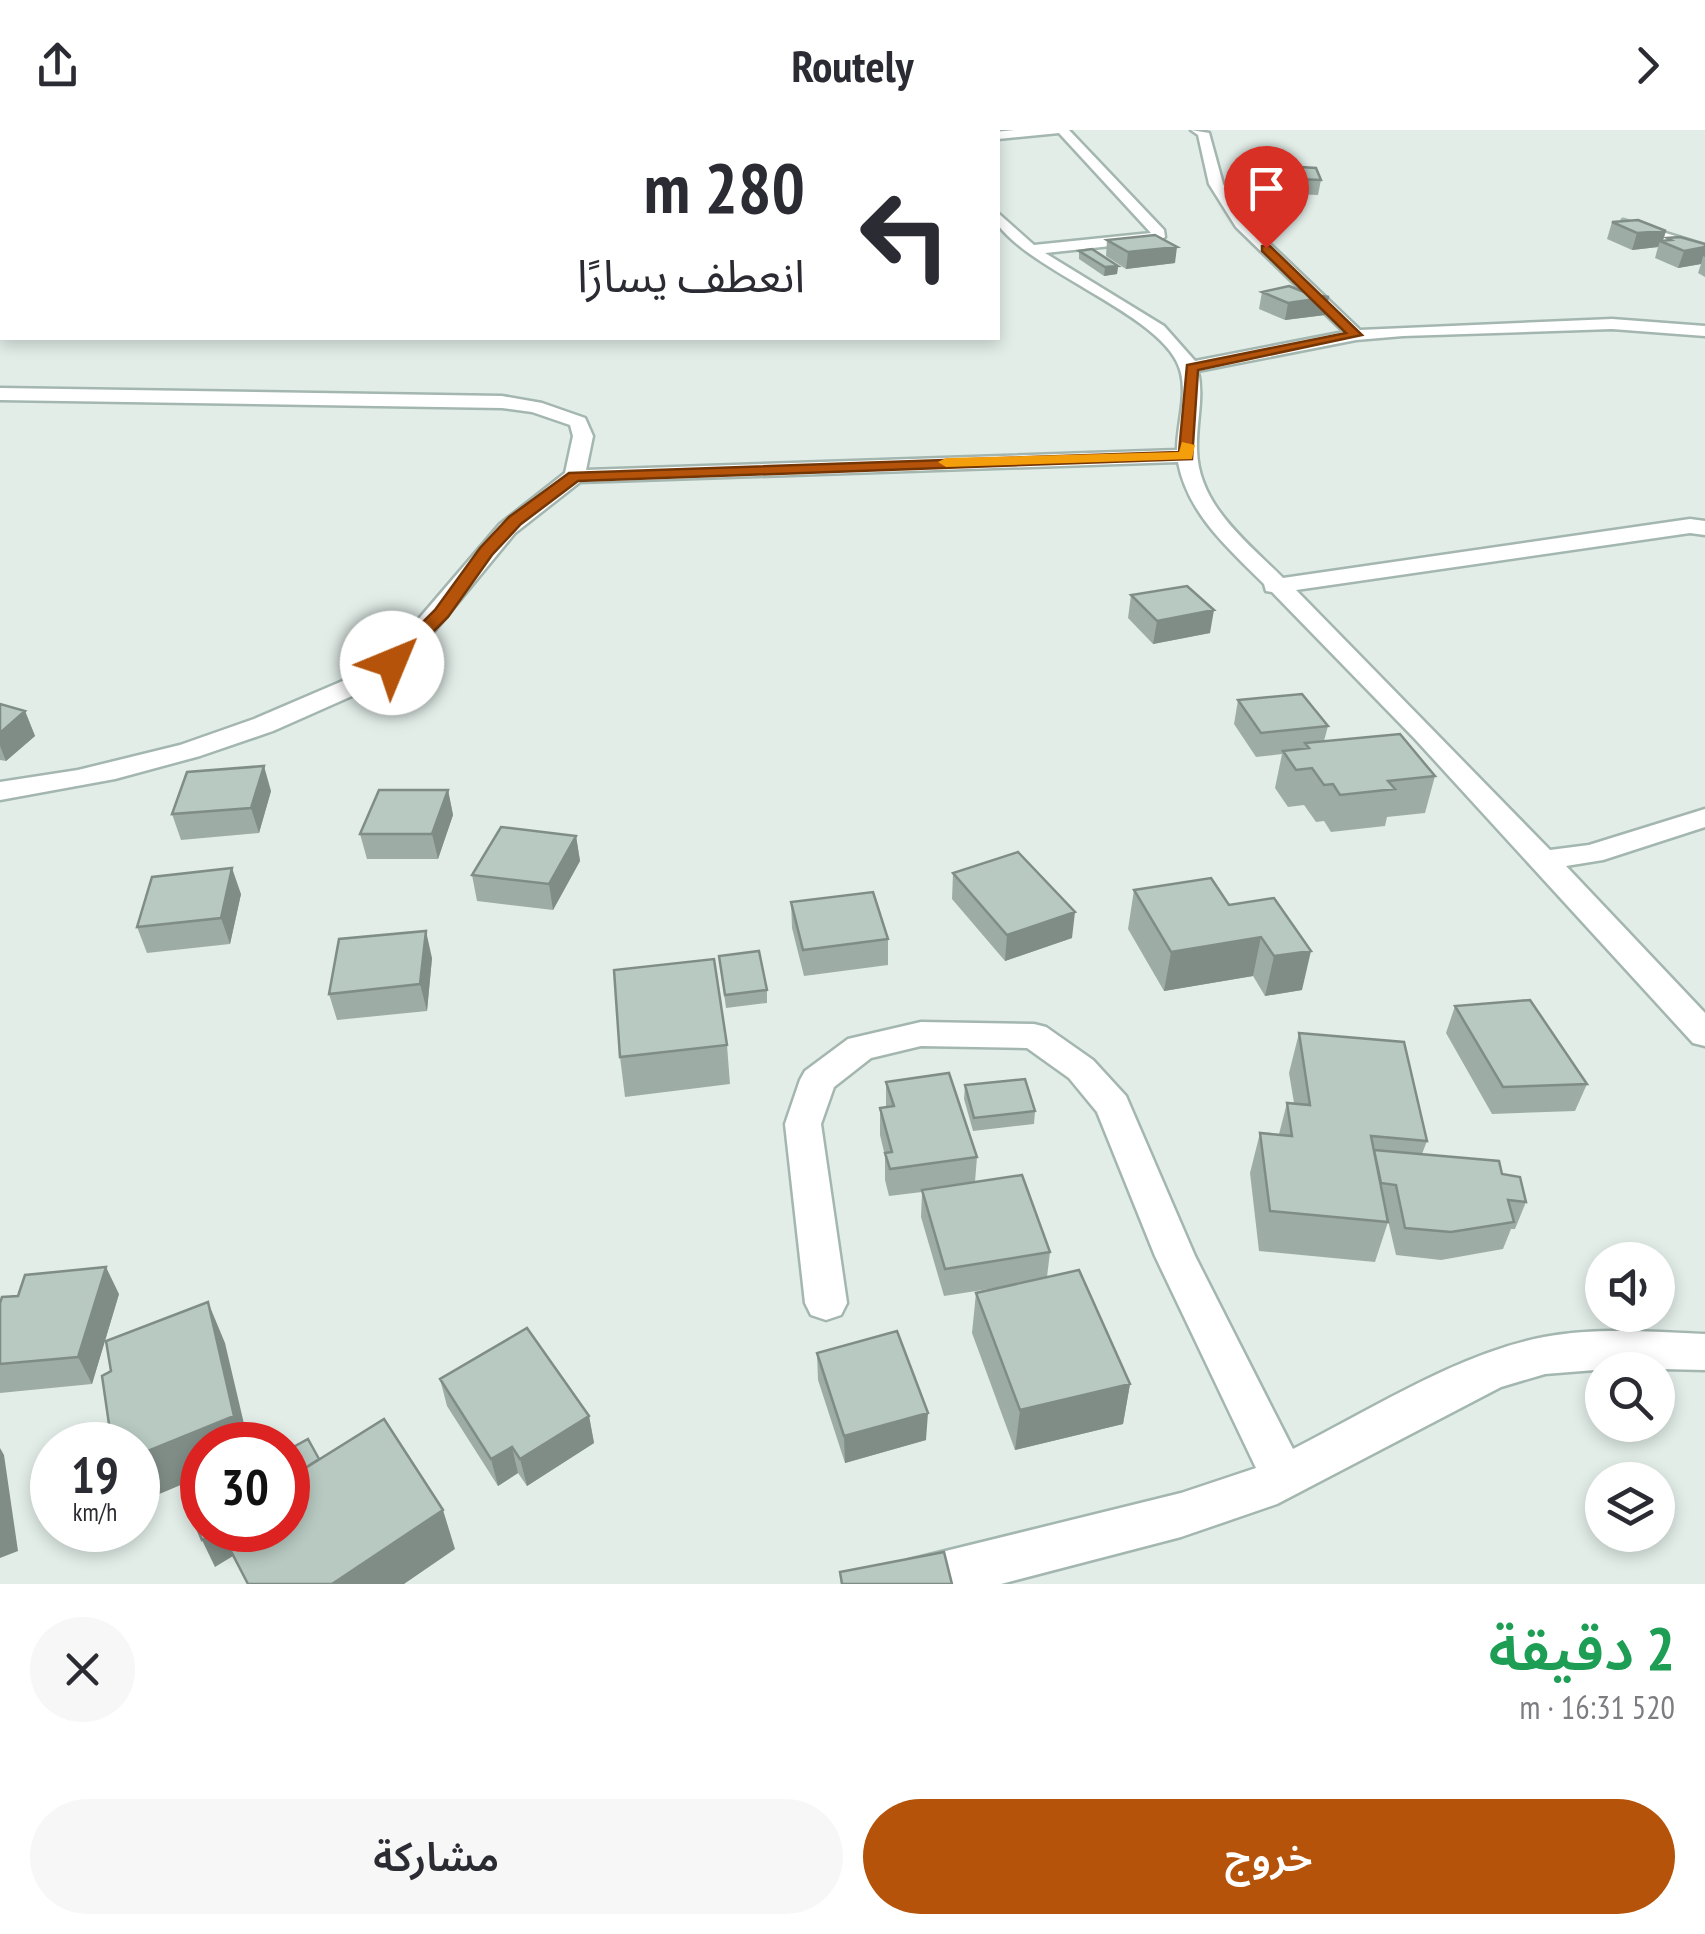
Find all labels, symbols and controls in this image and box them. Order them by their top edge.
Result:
text: Routely [791,36,914,94]
icon: share [30,38,85,93]
icon: forward [1620,38,1675,93]
text: 280 m [644,142,805,232]
pin [1224,146,1309,249]
icon: arrive [1239,161,1294,216]
icon: left [840,170,970,300]
text: انعطف يسارًا [577,246,805,304]
position arrow [340,611,444,715]
map controls [1585,1242,1675,1552]
button: sound [1585,1242,1675,1332]
button: search [1585,1352,1675,1442]
speed limit sign: 30 [180,1422,310,1552]
text: 19 [71,1442,119,1507]
button: layers [1585,1462,1675,1552]
text: km/h [73,1496,117,1528]
text: 2 دقيقة [1488,1609,1675,1687]
button: close [30,1617,135,1722]
text: 520 m · 16:31 [1520,1686,1675,1728]
button: مشاركة [30,1799,843,1914]
button: خروج [863,1799,1675,1914]

